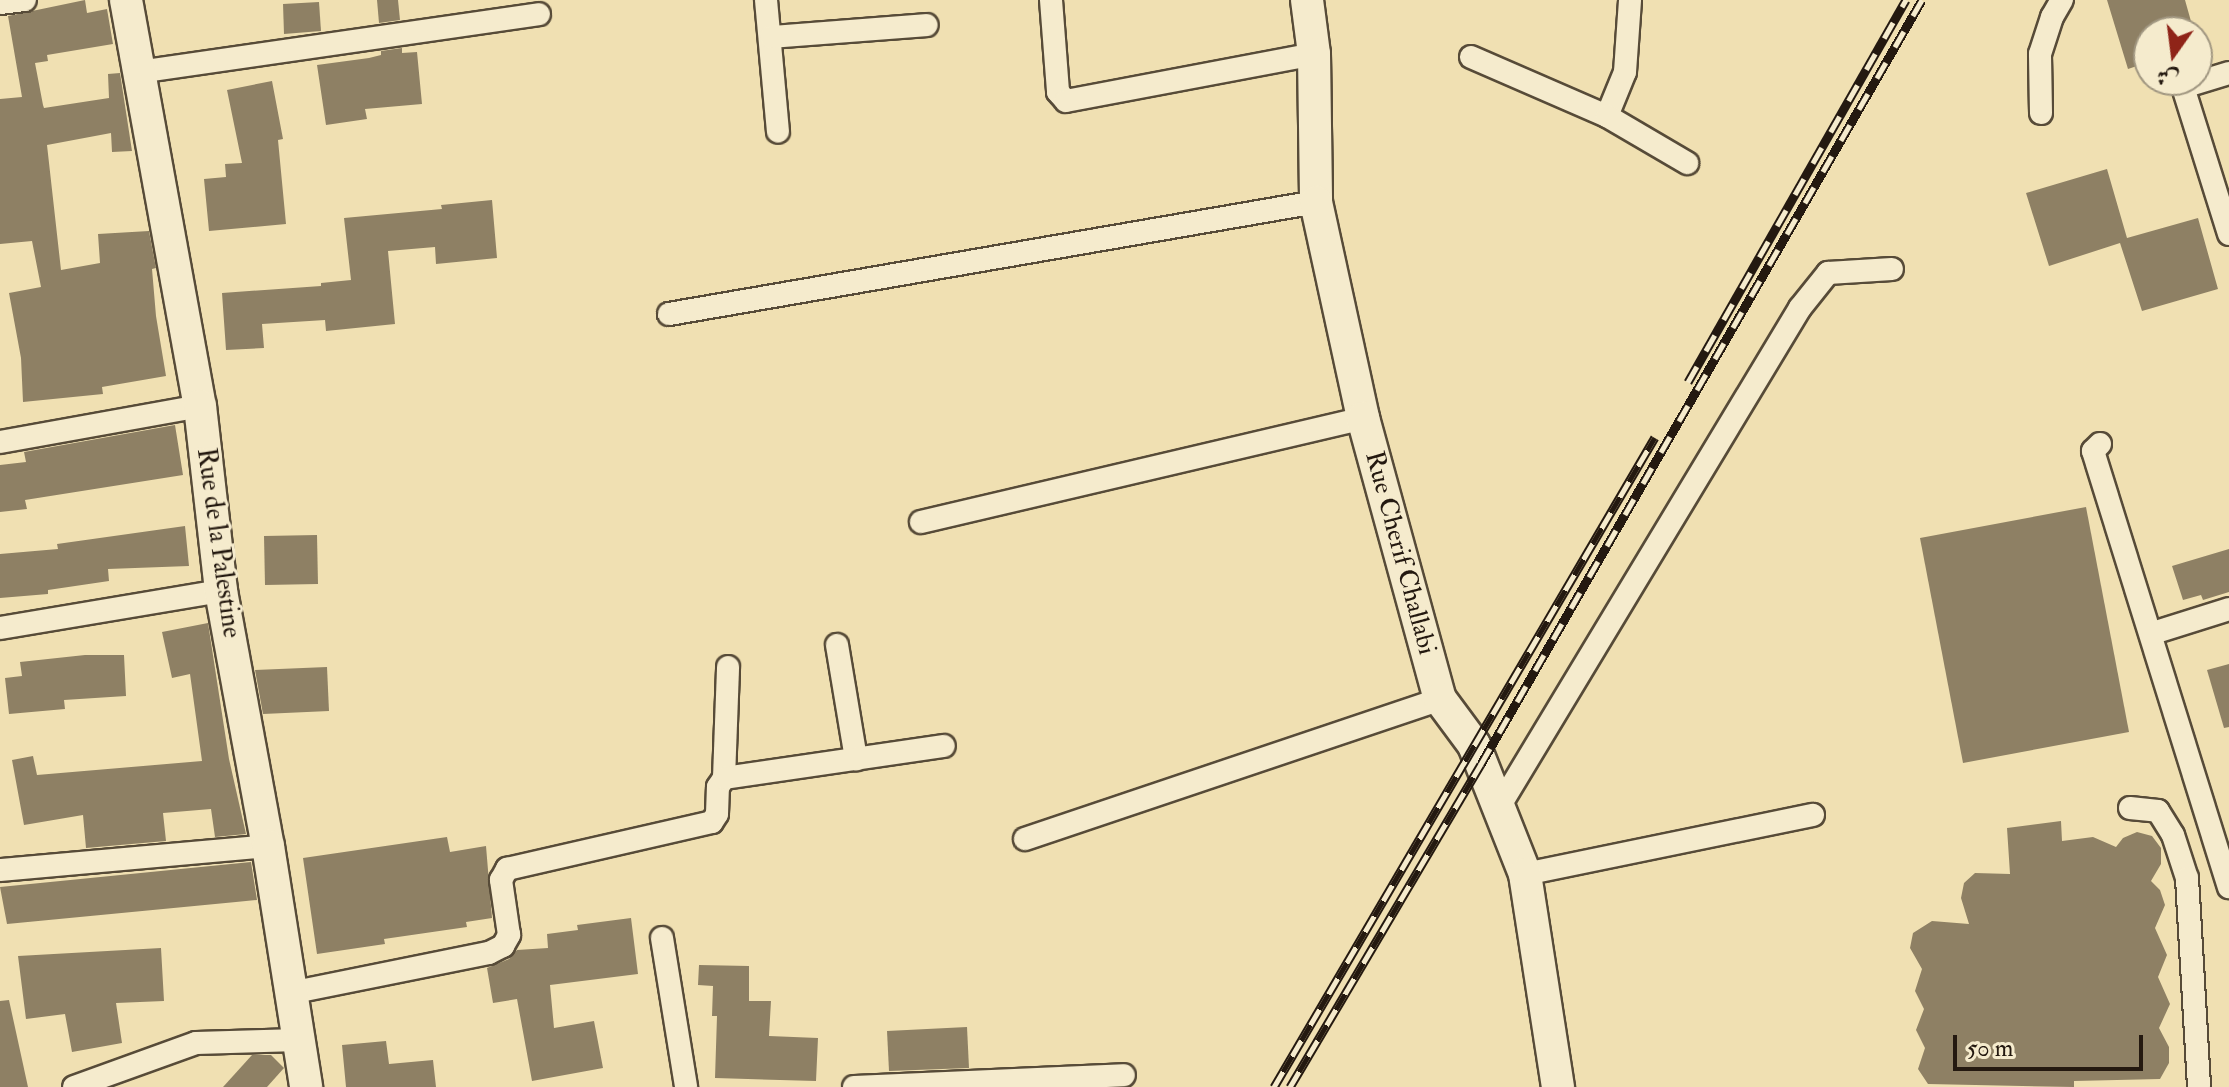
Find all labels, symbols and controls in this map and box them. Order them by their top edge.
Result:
north arrow [2133,16,2213,96]
text: ش [2154,61,2182,94]
street label: Rue de la Palestine [189,446,247,640]
street label: Rue Cherif Challabi [1358,448,1442,658]
scale bar [1957,1019,2147,1069]
text: 50 m [1967,1033,2013,1064]

